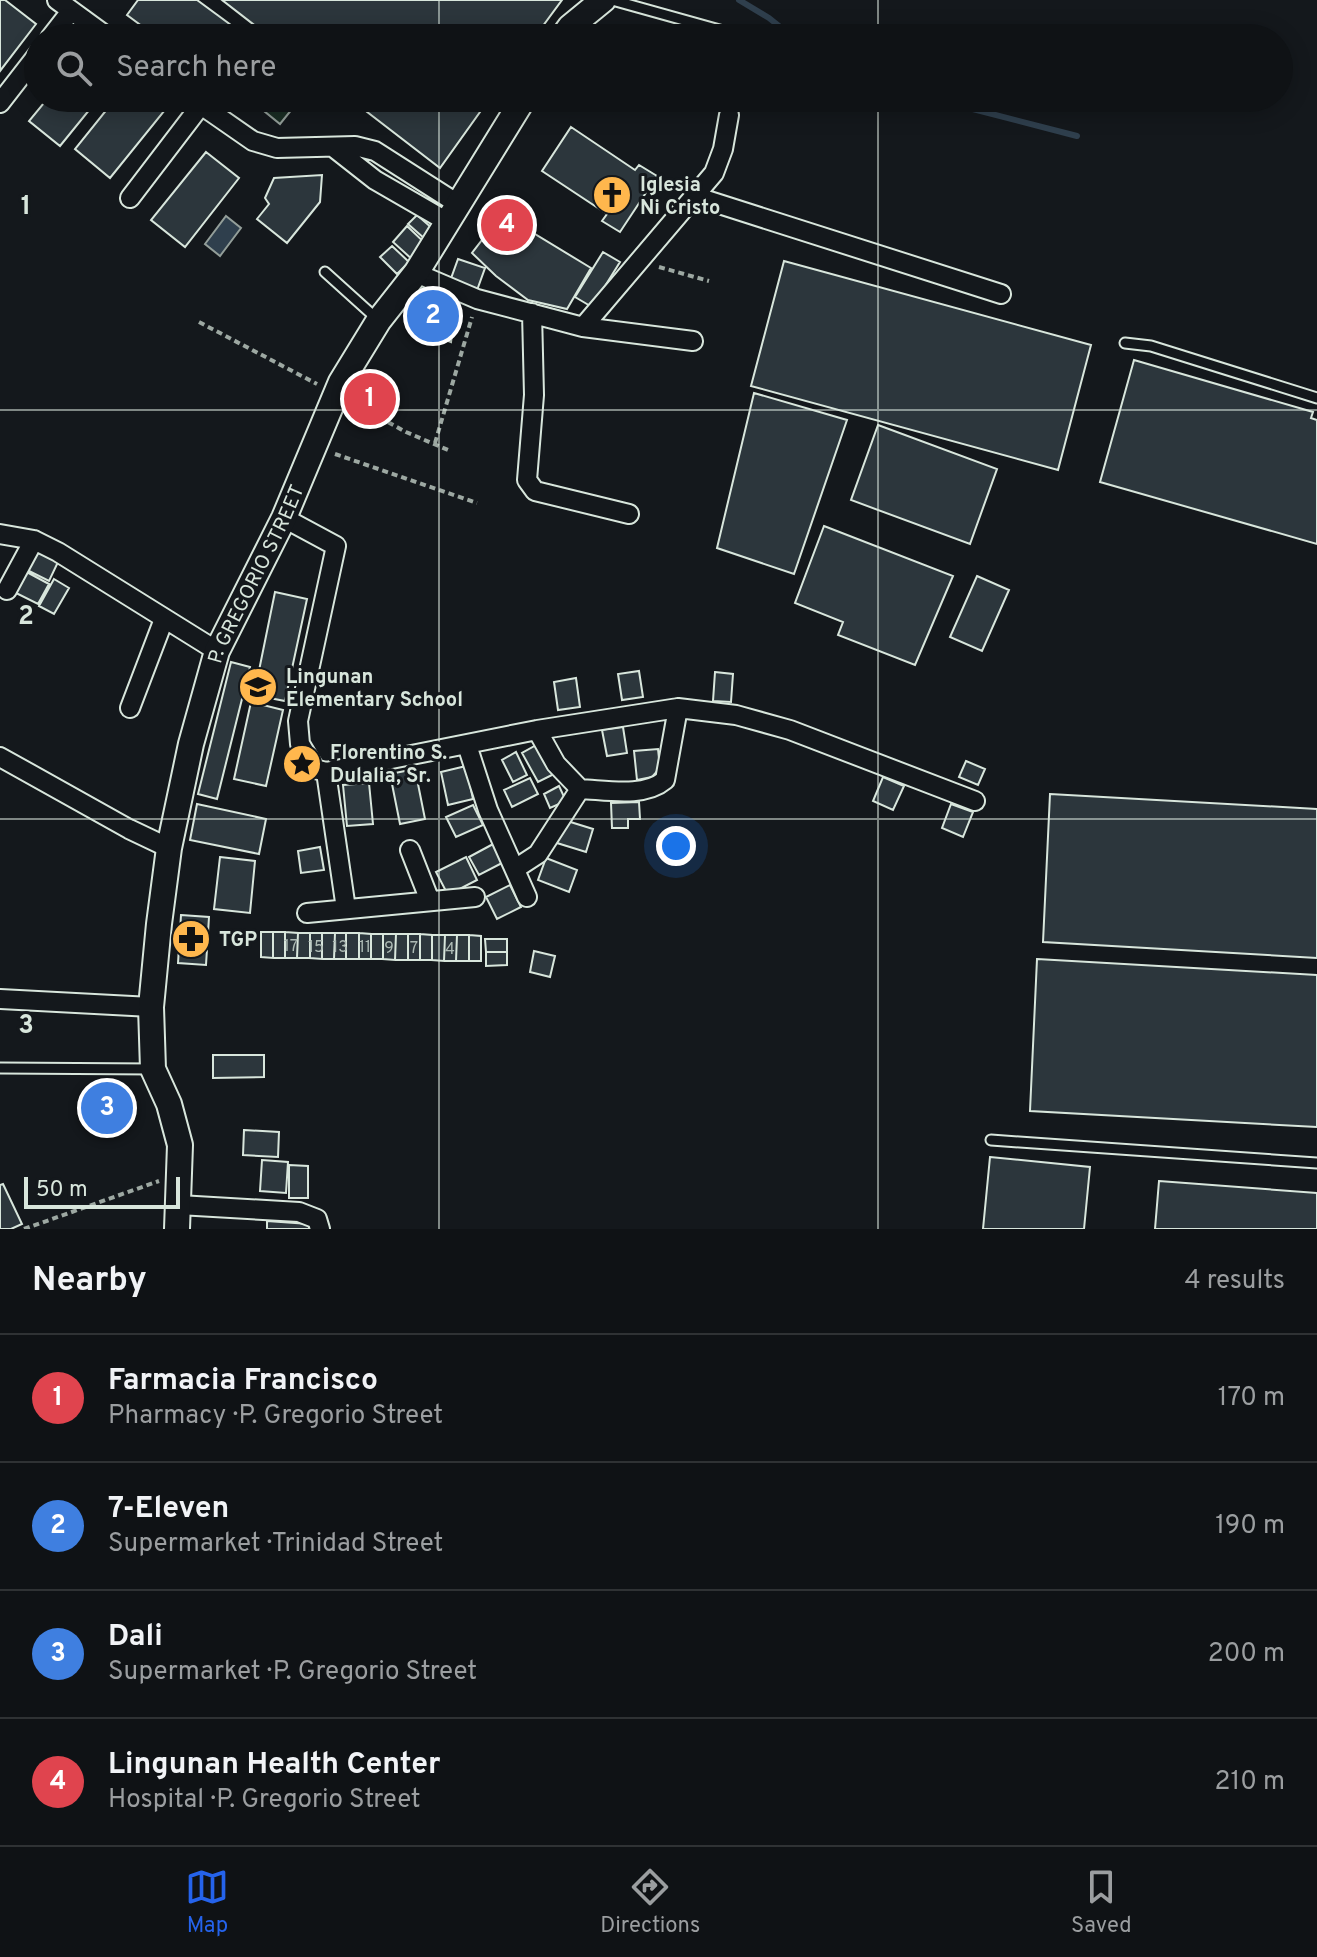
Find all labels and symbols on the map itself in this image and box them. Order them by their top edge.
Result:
place label: Iglesia Ni Cristo [640,173,720,222]
church icon: Iglesia Ni Cristo [591,174,633,216]
text: 1 [21,191,31,224]
pin: 4 [481,195,533,255]
pin: 2 [407,286,459,346]
pin: 1 [344,369,396,429]
street label: P. GREGORIO STREET [203,481,311,667]
text: 2 [18,601,34,634]
place label: Lingunan Elementary School [286,665,463,714]
school or university icon: Lingunan Elementary School [237,666,279,708]
place label: Florentino S. Dulalia, Sr. [330,741,447,790]
place icon: Florentino S. Dulalia, Sr. [281,743,323,785]
your location [656,826,696,866]
pharmacy icon: TGP [170,918,212,960]
place label: TGP [219,928,257,954]
house number: 17 [284,937,298,957]
house number: 15 [308,938,324,958]
house number: 13 [332,938,348,958]
house number: 11 [359,938,371,958]
house number: 9 [384,939,394,959]
house number: 7 [410,939,418,959]
house number: 4 [445,940,455,960]
text: 3 [18,1010,34,1043]
pin: 3 [81,1078,133,1138]
scale bar [24,1173,180,1209]

